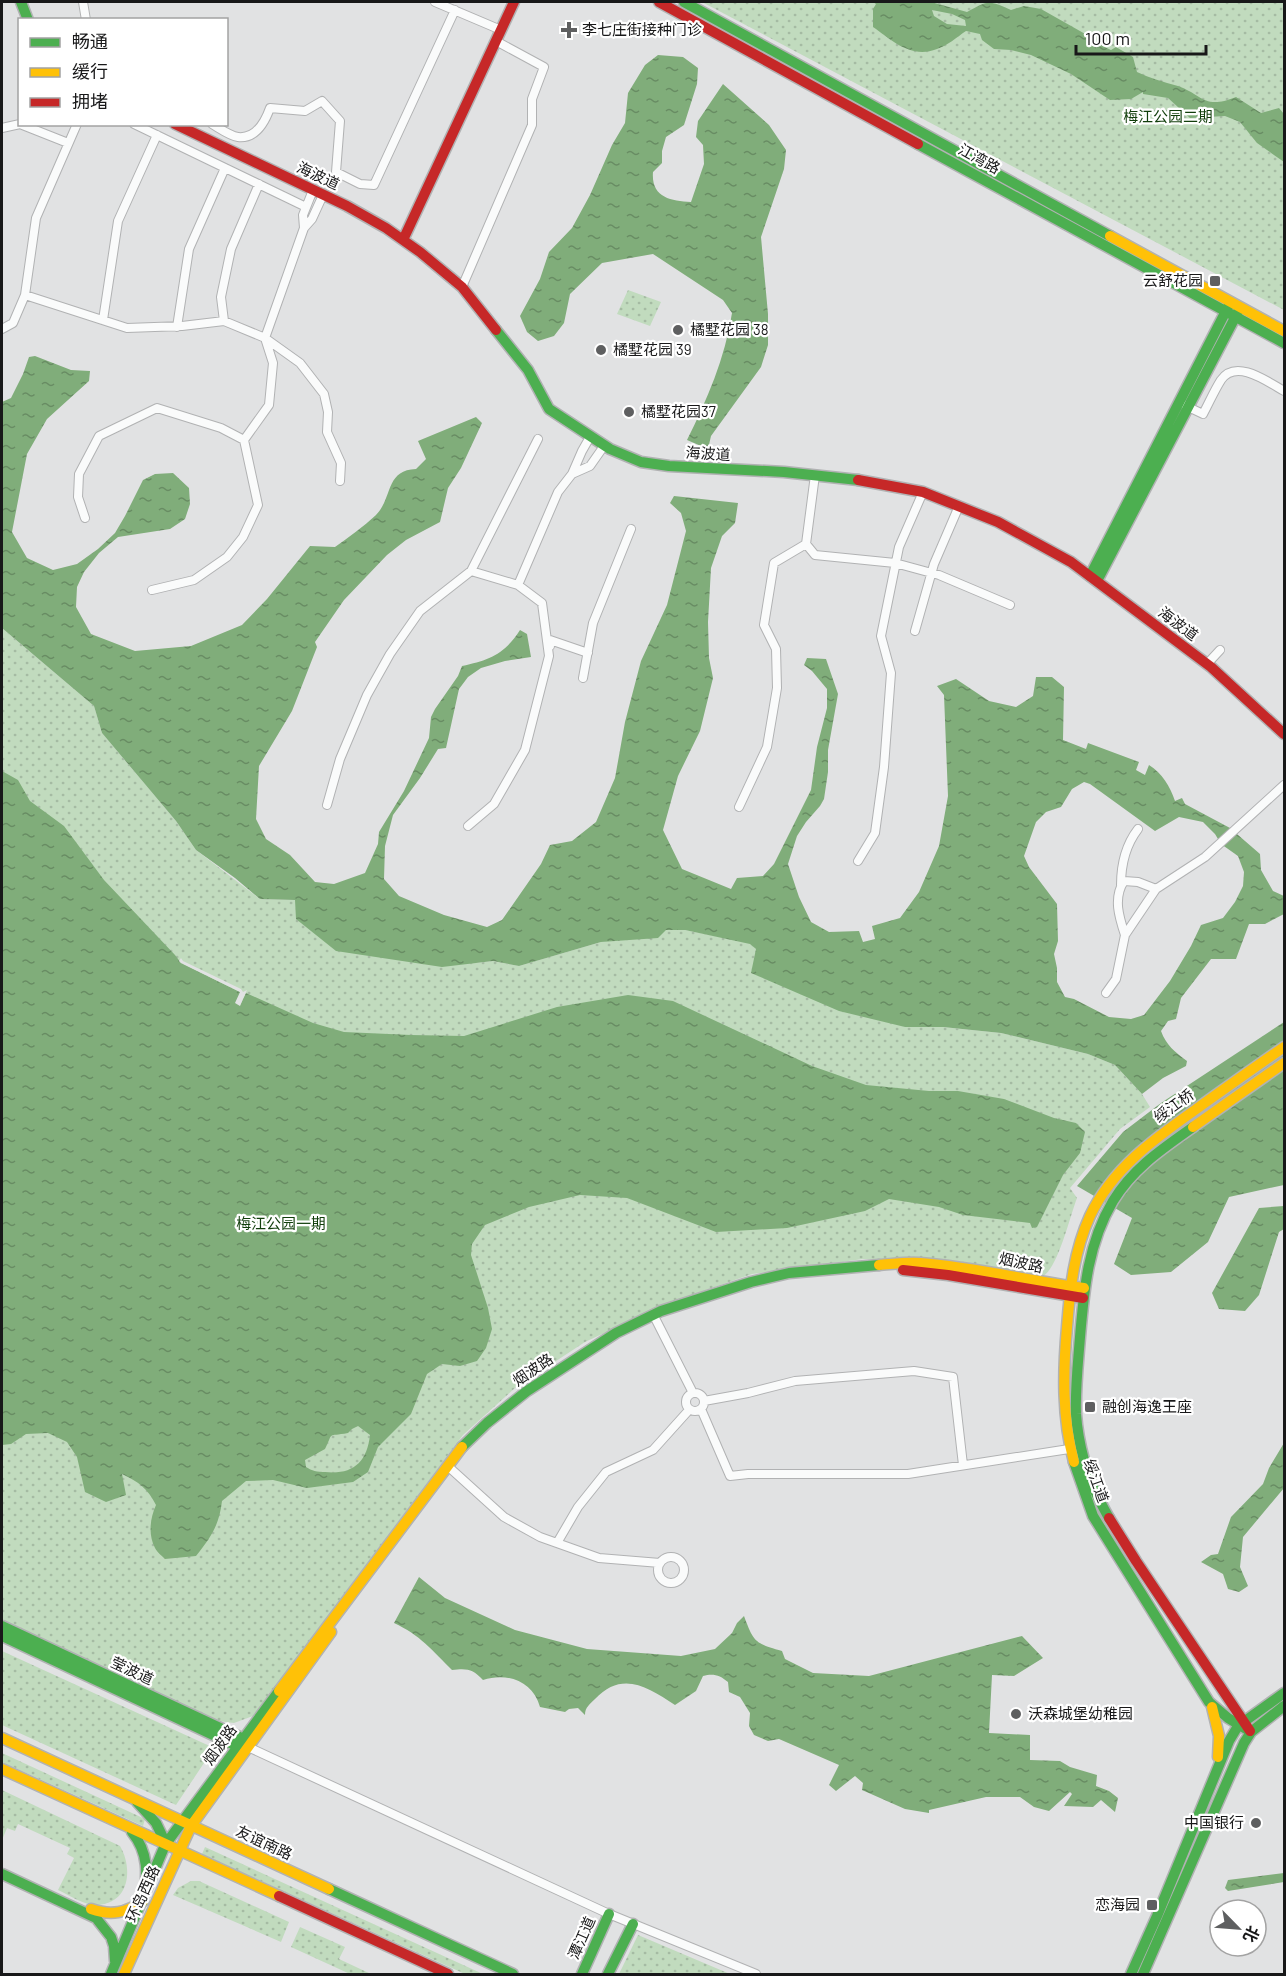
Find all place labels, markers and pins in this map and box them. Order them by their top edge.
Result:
place label: 李七庄街接种门诊 [582,20,702,38]
marker: 李七庄街接种门诊 [560,21,578,39]
place label: 云舒花园 [1143,271,1203,289]
marker: 云舒花园 [1208,274,1222,288]
place label: 橘墅花园 38 [690,320,769,338]
marker: 橘墅花园 38 [671,323,685,337]
place label: 橘墅花园 39 [613,340,692,358]
marker: 橘墅花园 39 [594,343,608,357]
place label: 橘墅花园37 [641,402,716,420]
marker: 橘墅花园37 [622,405,636,419]
place label: 融创海逸王座 [1102,1397,1192,1415]
marker: 融创海逸王座 [1083,1400,1097,1414]
place label: 沃森城堡幼稚园 [1028,1704,1133,1722]
marker: 沃森城堡幼稚园 [1009,1707,1023,1721]
place label: 中国银行 [1184,1813,1244,1831]
marker: 中国银行 [1249,1816,1263,1830]
place label: 恋海园 [1095,1895,1140,1913]
marker: 恋海园 [1145,1898,1159,1912]

